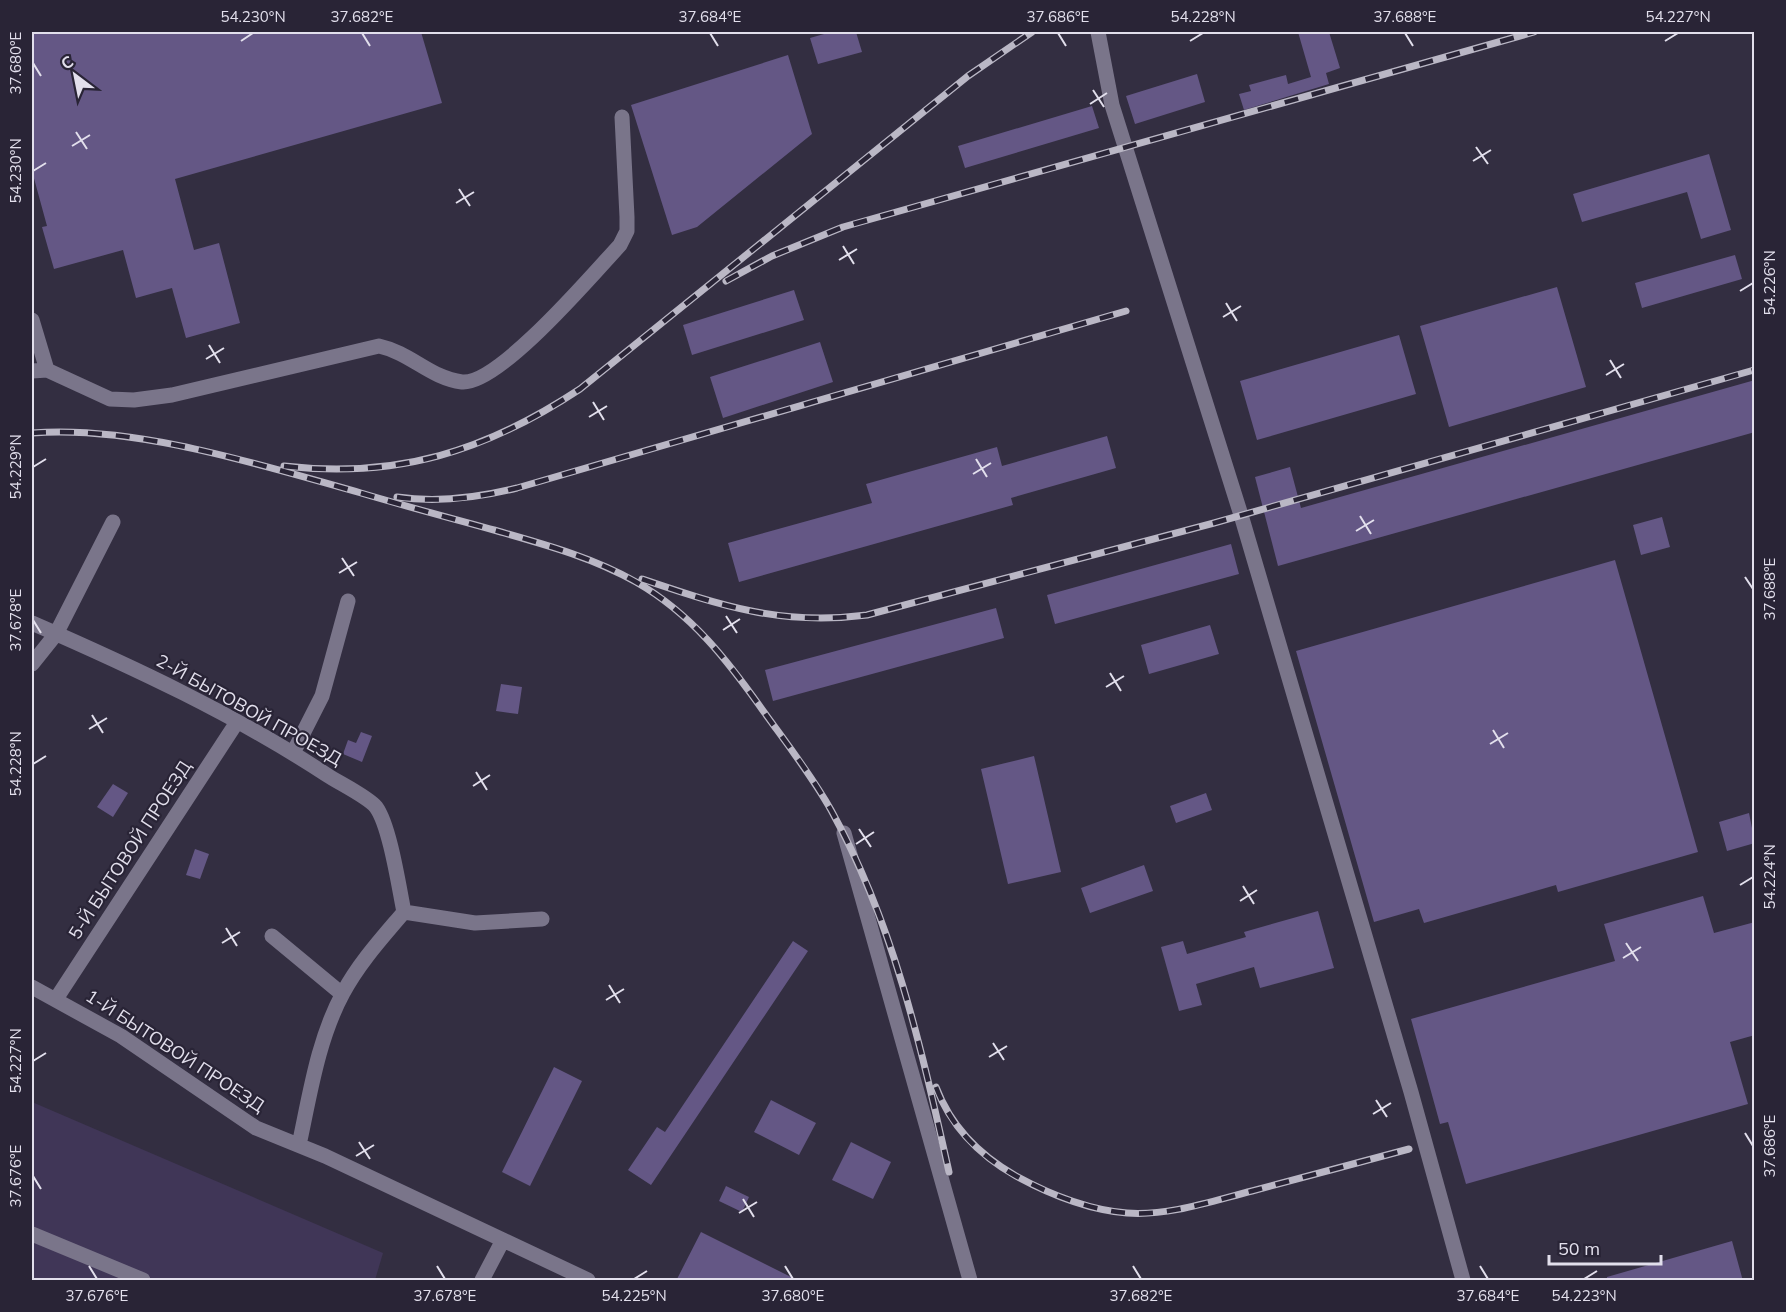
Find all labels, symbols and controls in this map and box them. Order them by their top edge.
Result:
text: 54.230°N [220,7,286,26]
text: 37.682°E [331,7,394,26]
text: 37.684°E [679,7,742,26]
text: 37.686°E [1027,7,1090,26]
text: 54.228°N [1170,7,1236,26]
text: 37.688°E [1374,7,1437,26]
text: 54.227°N [1645,7,1711,26]
text: 37.680°E [6,31,25,94]
north arrow [45,45,105,105]
text: С [57,51,77,74]
text: 54.230°N [6,138,25,204]
text: 54.226°N [1760,250,1779,316]
text: 54.229°N [6,434,25,500]
text: 37.688°E [1760,557,1779,620]
text: 37.678°E [6,588,25,651]
street label: 2-Й БЫТОВОЙ ПРОЕЗД [152,649,347,771]
text: 54.228°N [6,731,25,797]
street label: 5-Й БЫТОВОЙ ПРОЕЗД [63,755,196,944]
text: 54.224°N [1760,844,1779,910]
street label: 1-Й БЫТОВОЙ ПРОЕЗД [81,984,270,1117]
text: 54.227°N [6,1028,25,1094]
text: 37.686°E [1760,1114,1779,1177]
text: 37.676°E [6,1144,25,1207]
scale bar [1549,1228,1662,1266]
text: 50 m [1558,1237,1600,1260]
text: 37.676°E [66,1286,129,1305]
text: 37.678°E [414,1286,477,1305]
text: 54.225°N [601,1286,667,1305]
text: 37.680°E [762,1286,825,1305]
text: 37.682°E [1110,1286,1173,1305]
text: 37.684°E [1457,1286,1520,1305]
text: 54.223°N [1551,1286,1617,1305]

